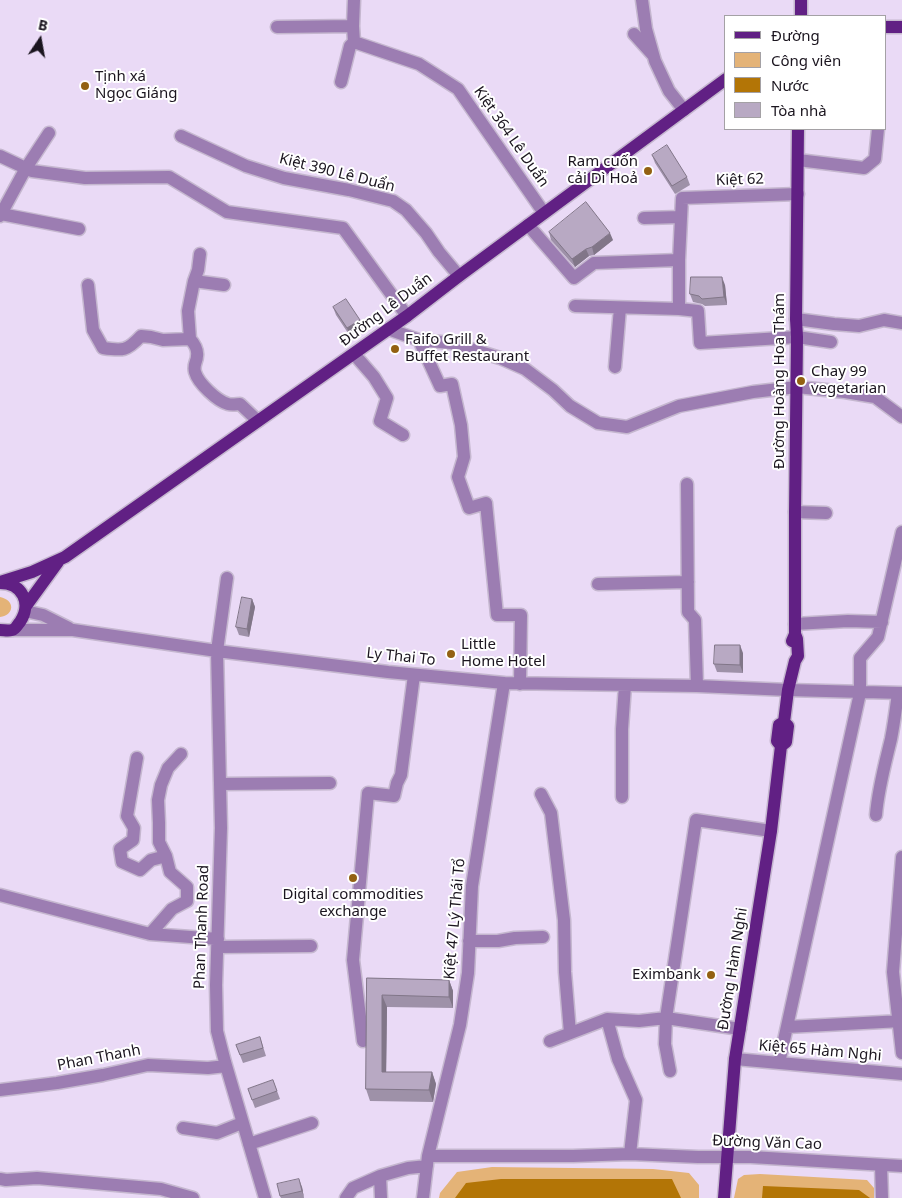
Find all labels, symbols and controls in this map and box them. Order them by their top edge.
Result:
north arrow [15,15,65,65]
text: B [37,15,50,35]
legend [724,15,887,130]
text: Đường [771,25,820,45]
text: Công viên [771,50,841,70]
place label: Tịnh xá Ngọc Giáng [95,68,177,103]
text: Nước [771,75,809,95]
marker: Tịnh xá Ngọc Giáng [79,80,91,92]
street label: Kiệt 364 Lê Duẩn [470,83,552,191]
text: Tòa nhà [771,100,827,120]
street label: Kiệt 390 Lê Duẩn [277,150,397,196]
place label: Ram cuốn cải Dì Hoả [567,153,638,188]
marker: Ram cuốn cải Dì Hoả [642,165,654,177]
street label: Kiệt 62 [716,170,764,190]
street label: Đường Lê Duẩn [336,269,436,351]
street label: Đường Hoàng Hoa Thám [771,293,789,469]
place label: Faifo Grill & Buffet Restaurant [405,331,529,366]
marker: Faifo Grill & Buffet Restaurant [389,343,401,355]
place label: Chay 99 vegetarian [811,363,886,398]
marker: Chay 99 vegetarian [795,375,807,387]
place label: Little Home Hotel [461,636,546,671]
street label: Ly Thai To [365,644,437,670]
marker: Little Home Hotel [445,648,457,660]
street label: Kiệt 47 Lý Thái Tổ [441,858,469,980]
street label: Phan Thanh Road [191,865,213,989]
marker: Digital commodities exchange [347,872,359,884]
place label: Digital commodities exchange [283,886,423,921]
street label: Đường Hàm Nghi [714,906,752,1032]
place label: Eximbank [632,966,701,984]
marker: Eximbank [705,969,717,981]
street label: Kiệt 65 Hàm Nghi [758,1037,882,1065]
street label: Phan Thanh [56,1041,142,1075]
street label: Đường Văn Cao [712,1132,822,1154]

